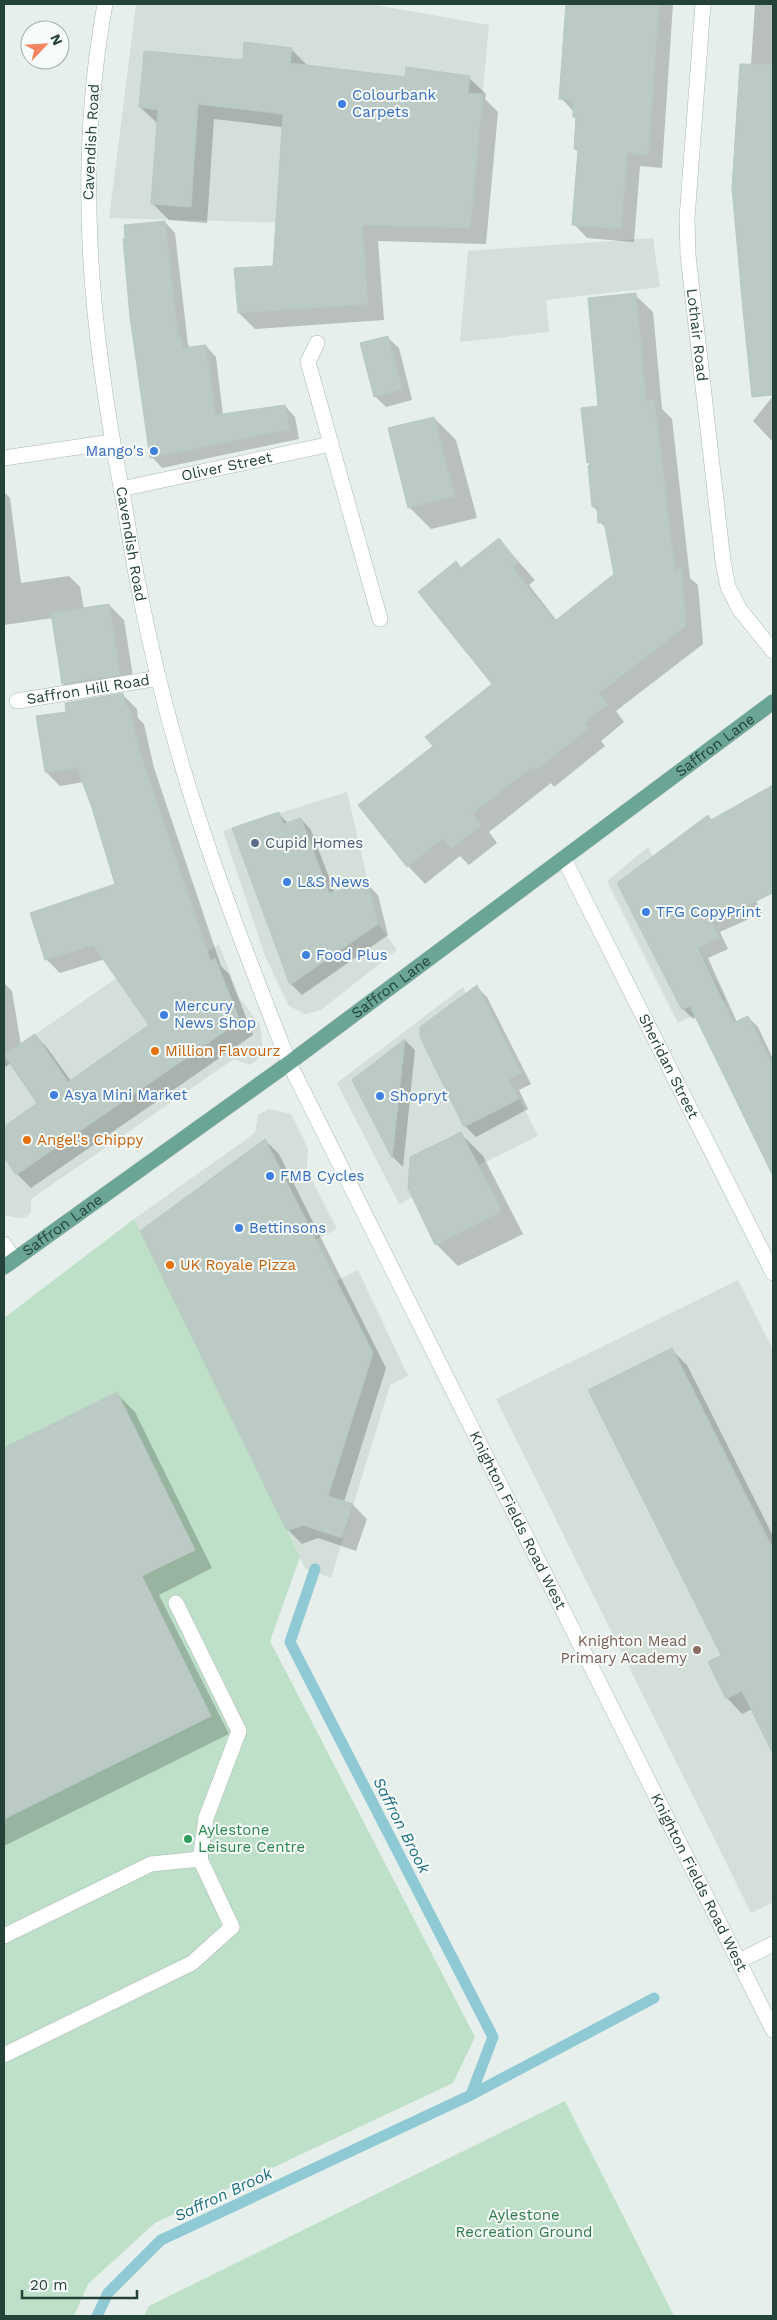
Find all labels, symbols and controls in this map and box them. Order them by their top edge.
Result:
north arrow [20,20,70,70]
text: N [47,31,66,48]
street label: Cavendish Road [79,83,103,201]
place label: Colourbank Carpets [352,86,436,121]
marker: Colourbank Carpets [336,98,348,110]
street label: Lothair Road [683,288,711,382]
place label: Mango's [86,442,144,460]
marker: Mango's [148,445,160,457]
street label: Oliver Street [180,448,274,485]
street label: Cavendish Road [112,485,150,603]
street label: Saffron Hill Road [25,671,151,708]
street label: Saffron Lane [672,710,758,781]
place label: Cupid Homes [265,834,363,852]
marker: Cupid Homes [249,837,261,849]
place label: L&S News [297,873,370,891]
marker: L&S News [281,876,293,888]
place label: TFG CopyPrint [656,903,762,921]
marker: TFG CopyPrint [640,906,652,918]
place label: Food Plus [316,946,388,964]
marker: Food Plus [300,949,312,961]
street label: Saffron Lane [348,951,434,1022]
place label: Mercury News Shop [174,997,256,1032]
marker: Mercury News Shop [158,1009,170,1021]
street label: Sheridan Street [635,1011,703,1122]
place label: Million Flavourz [165,1042,281,1060]
marker: Million Flavourz [149,1045,161,1057]
place label: Asya Mini Market [64,1086,188,1104]
place label: Shopryt [390,1087,448,1105]
marker: Asya Mini Market [48,1089,60,1101]
marker: Shopryt [374,1090,386,1102]
place label: Angel's Chippy [37,1131,144,1149]
marker: Angel's Chippy [21,1134,33,1146]
place label: FMB Cycles [280,1167,365,1185]
marker: FMB Cycles [264,1170,276,1182]
street label: Saffron Lane [19,1190,106,1260]
place label: Bettinsons [249,1219,326,1237]
marker: Bettinsons [233,1222,245,1234]
place label: UK Royale Pizza [180,1256,296,1274]
marker: UK Royale Pizza [164,1259,176,1271]
street label: Knighton Fields Road West [466,1428,570,1613]
place label: Knighton Mead Primary Academy [560,1632,687,1667]
marker: Knighton Mead Primary Academy [691,1644,703,1656]
water label: Saffron Brook [369,1774,435,1878]
street label: Knighton Fields Road West [647,1790,752,1975]
place label: Aylestone Leisure Centre [198,1821,305,1856]
marker: Aylestone Leisure Centre [182,1833,194,1845]
water label: Saffron Brook [171,2163,276,2225]
park label: Aylestone Recreation Ground [456,2206,592,2241]
scale bar [22,2268,138,2300]
text: 20 m [30,2276,68,2294]

